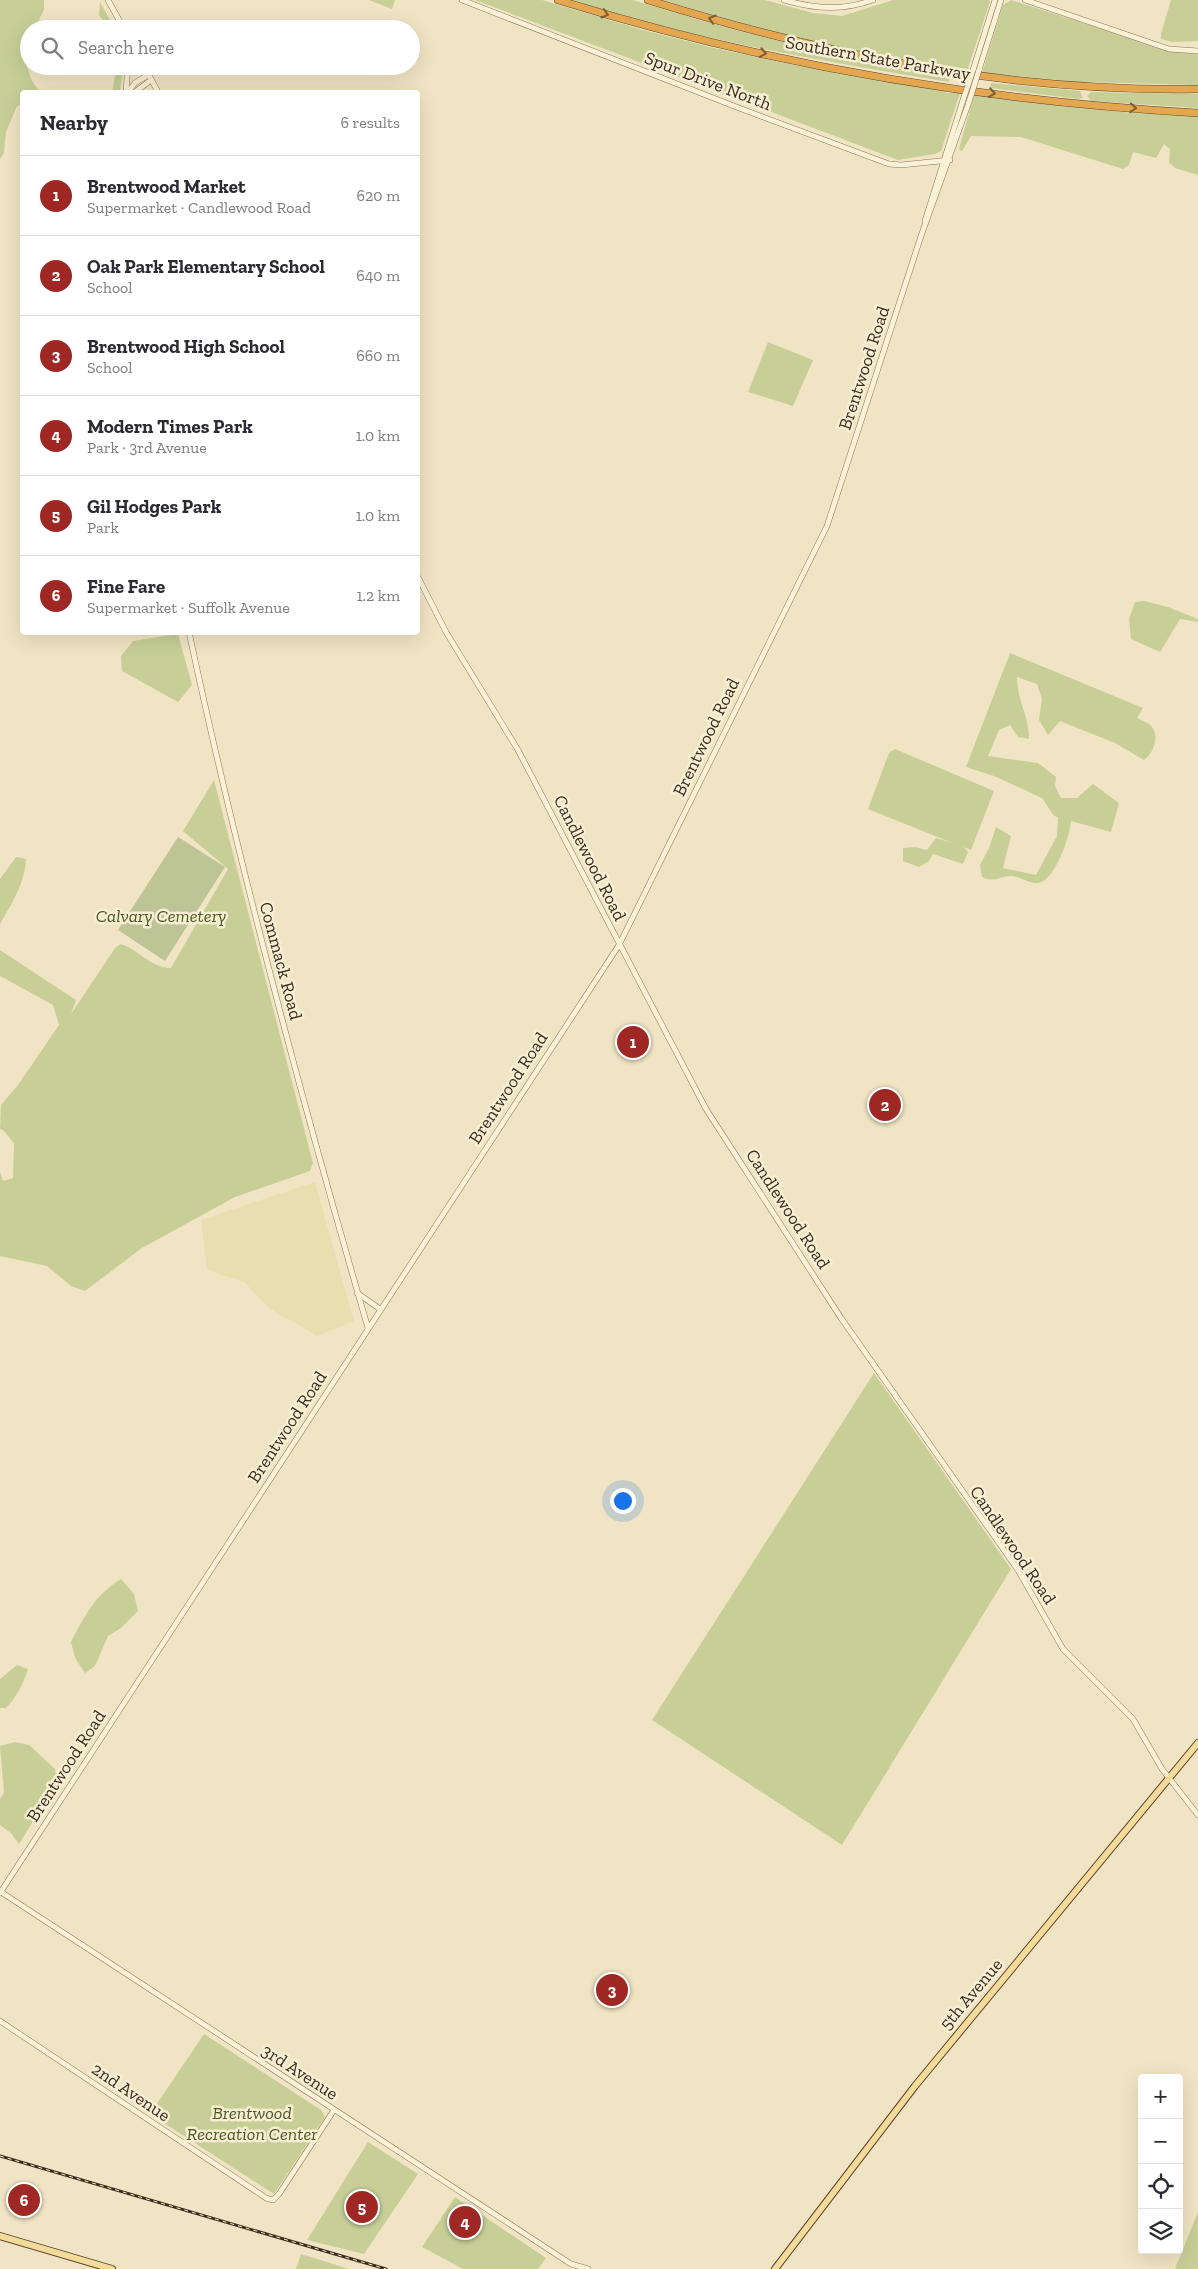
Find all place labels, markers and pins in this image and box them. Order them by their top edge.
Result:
pin: 1 [617,1023,649,1061]
pin: 2 [869,1086,901,1124]
pin: 3 [596,1971,628,2009]
pin: 6 [8,2181,40,2219]
pin: 5 [346,2188,378,2226]
pin: 4 [449,2203,481,2241]

